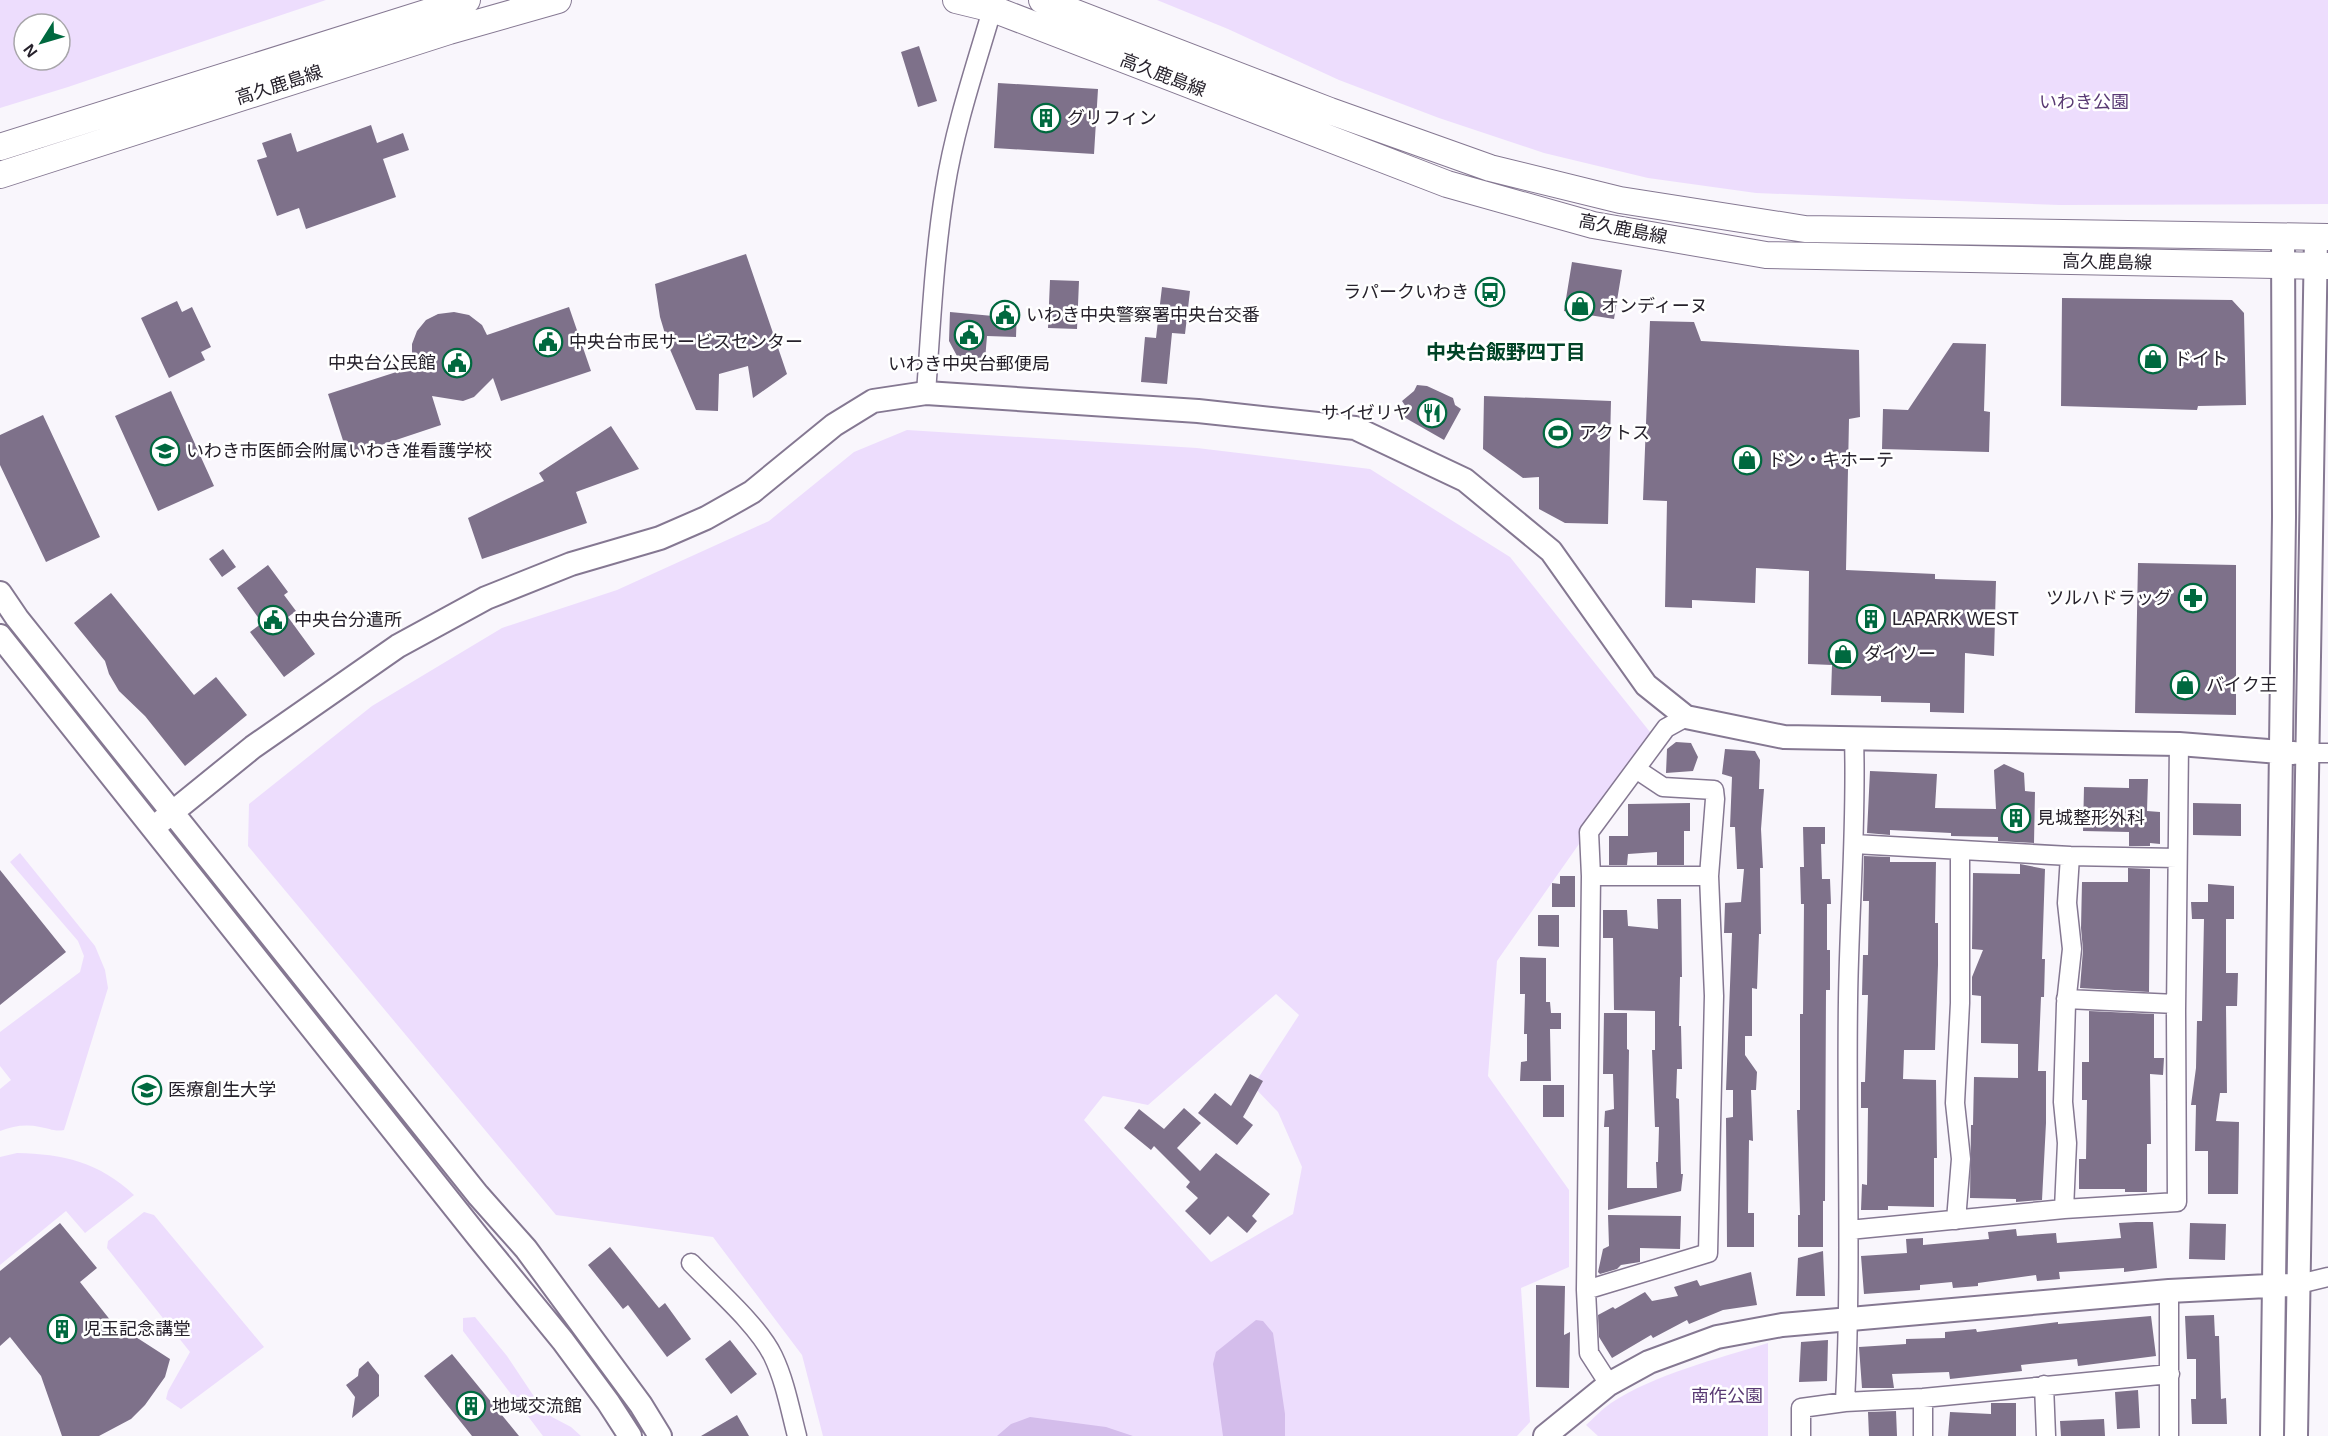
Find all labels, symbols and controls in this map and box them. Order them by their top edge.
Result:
north arrow [12,12,72,72]
text: N [20,41,41,60]
street label: 高久鹿島線 [1117,50,1209,100]
street label: 高久鹿島線 [233,62,325,108]
park label: いわき公園 [2039,92,2129,112]
building icon: グリフィン [1030,102,1062,134]
place label: グリフィン [1067,108,1157,128]
street label: 高久鹿島線 [1577,211,1669,247]
street label: 高久鹿島線 [2062,251,2152,273]
bus stop icon: ラパークいわき [1474,276,1506,308]
place label: ラパークいわき [1343,282,1469,302]
shop icon: オンディーヌ [1564,290,1596,322]
place label: オンディーヌ [1601,296,1708,316]
public building icon: いわき中央警察署中央台交番 [989,299,1021,331]
place label: いわき中央警察署中央台交番 [1026,305,1260,325]
public building icon: いわき中央台郵便局 [953,319,985,351]
public building icon: 中央台市民サービスセンター [532,326,564,358]
place label: 中央台市民サービスセンター [569,332,803,352]
district label: 中央台飯野四丁目 [1426,341,1586,363]
shop icon: ドイト [2137,343,2169,375]
public building icon: 中央台公民館 [441,347,473,379]
place label: ドイト [2174,349,2228,369]
place label: 中央台公民館 [328,353,436,373]
place label: いわき中央台郵便局 [888,354,1050,374]
restaurant icon: サイゼリヤ [1416,397,1448,429]
place label: サイゼリヤ [1321,403,1411,423]
sports icon: アクトス [1542,417,1574,449]
place label: アクトス [1579,423,1650,443]
school or university icon: いわき市医師会附属いわき准看護学校 [149,435,181,467]
place label: いわき市医師会附属いわき准看護学校 [186,441,492,461]
shop icon: ドン・キホーテ [1731,444,1763,476]
place label: ドン・キホーテ [1768,450,1894,470]
pharmacy icon: ツルハドラッグ [2177,582,2209,614]
place label: ツルハドラッグ [2046,588,2172,608]
building icon: LAPARK WEST [1855,603,1887,635]
public building icon: 中央台分遣所 [257,604,289,636]
place label: LAPARK WEST [1892,609,2019,629]
place label: 中央台分遣所 [294,610,402,630]
shop icon: ダイソー [1827,638,1859,670]
place label: ダイソー [1864,644,1936,664]
shop icon: バイク王 [2169,669,2201,701]
place label: バイク王 [2206,675,2278,695]
building icon: 見城整形外科 [2000,802,2032,834]
place label: 見城整形外科 [2037,808,2145,828]
school or university icon: 医療創生大学 [131,1074,163,1106]
place label: 医療創生大学 [168,1080,276,1100]
building icon: 児玉記念講堂 [46,1313,78,1345]
place label: 児玉記念講堂 [83,1319,191,1339]
park label: 南作公園 [1691,1386,1763,1406]
building icon: 地域交流館 [455,1390,487,1422]
place label: 地域交流館 [492,1396,582,1416]

